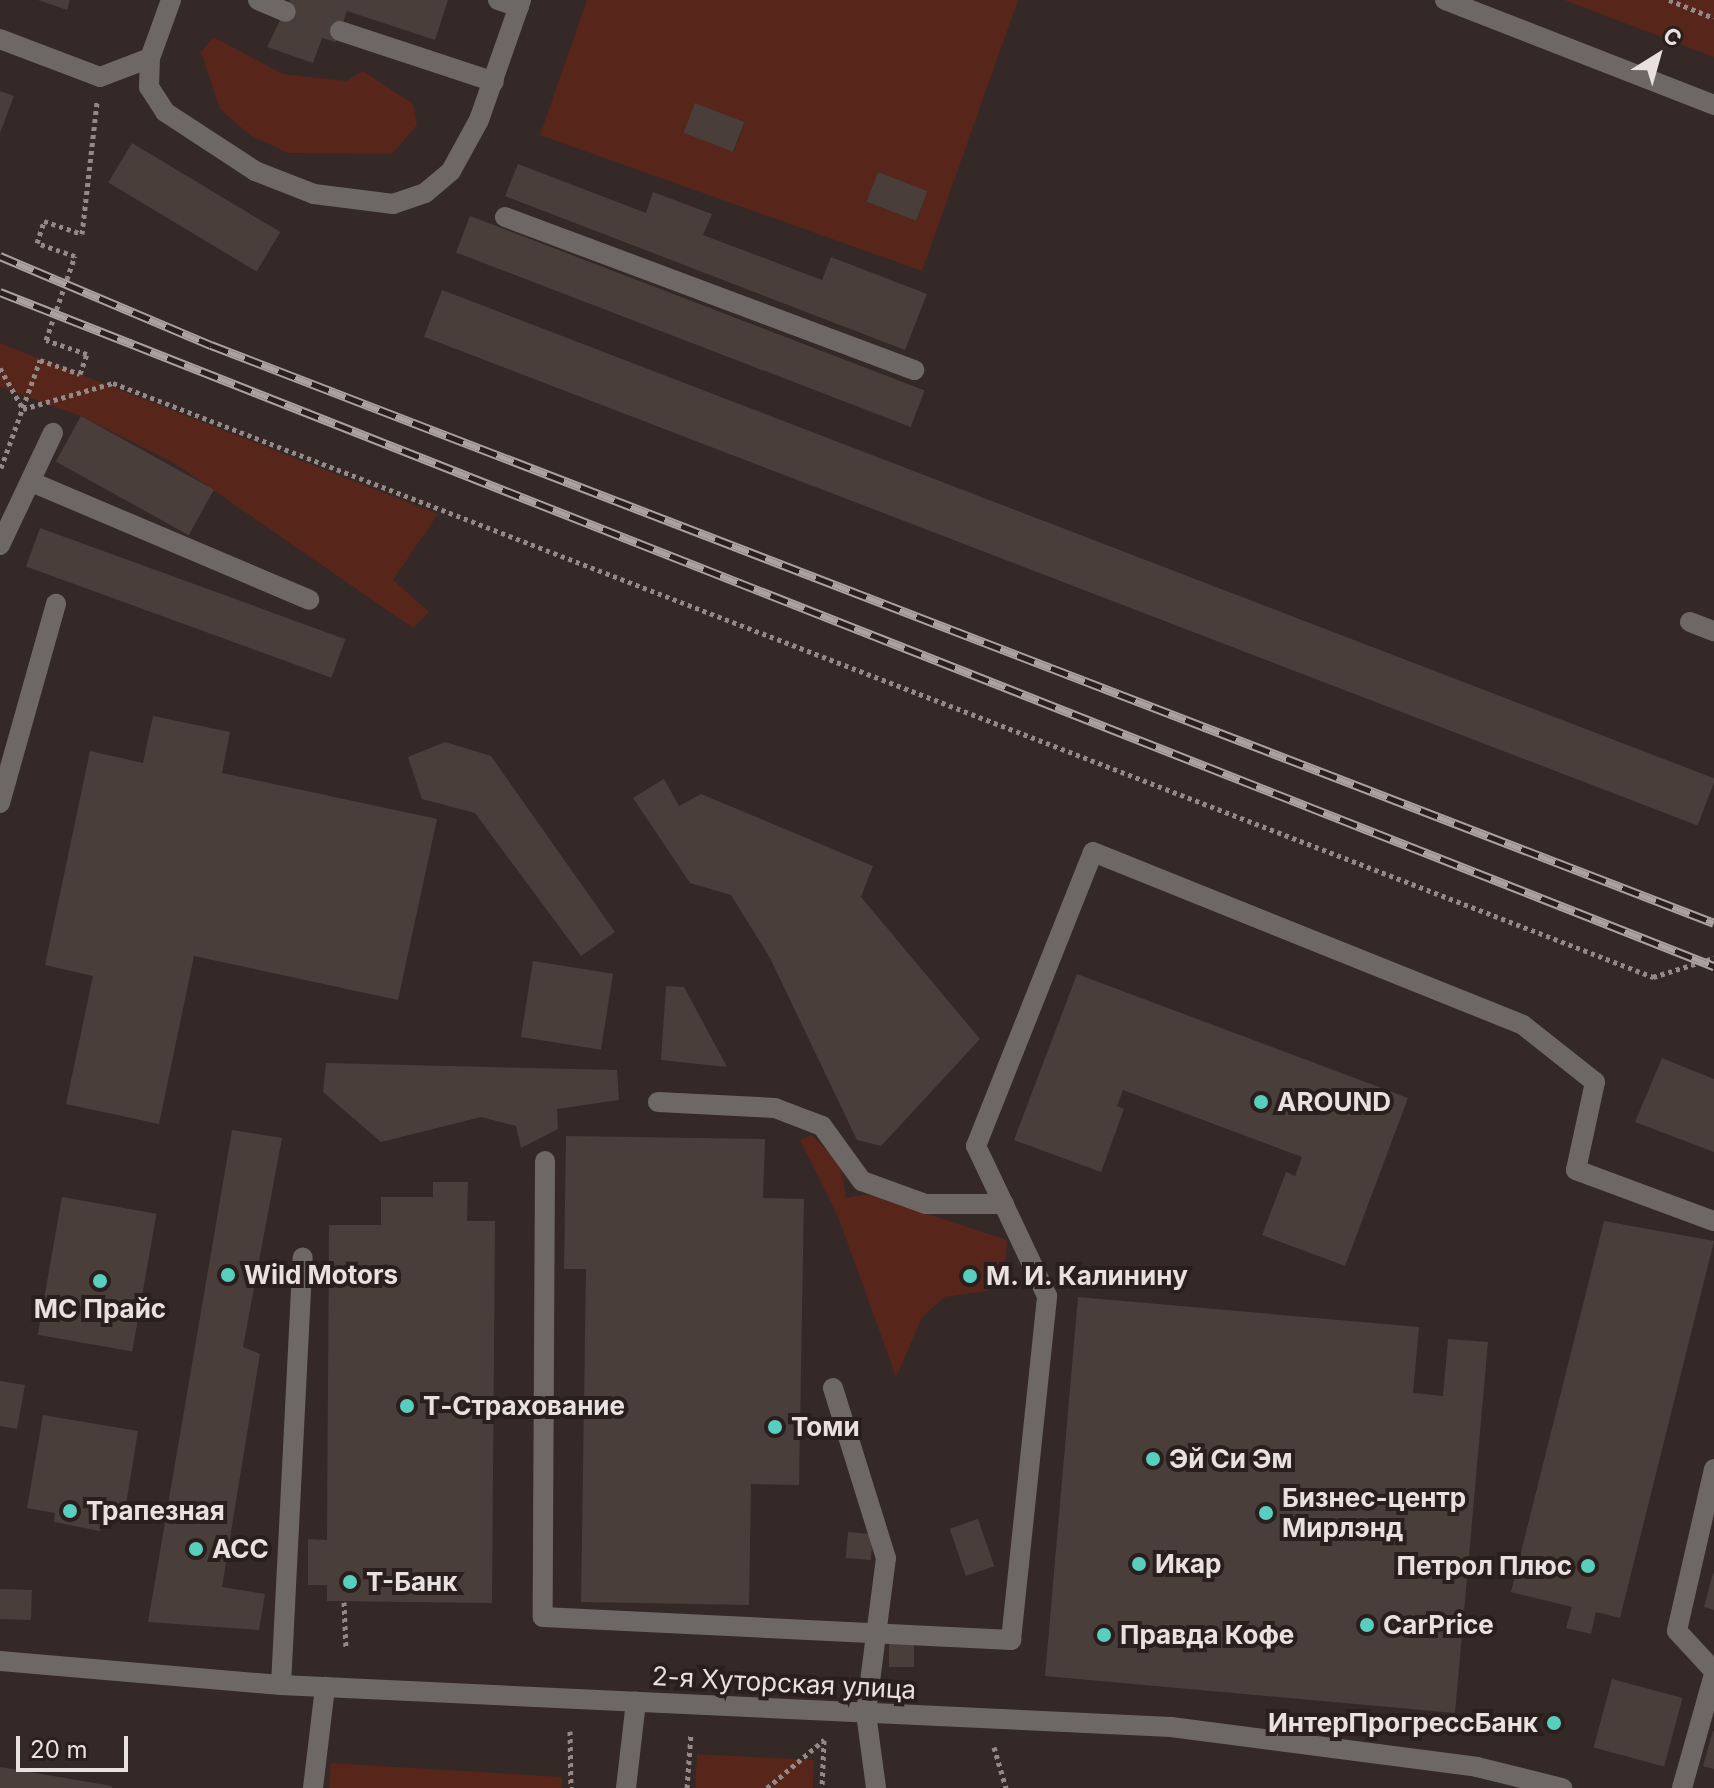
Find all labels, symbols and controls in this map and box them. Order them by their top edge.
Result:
north arrow [1618,16,1698,96]
text: С [1658,22,1687,52]
place label: AROUND [1277,1086,1391,1118]
marker: AROUND [1252,1093,1270,1111]
place label: Wild Motors [244,1259,398,1291]
place label: М. И. Калинину [986,1260,1190,1292]
marker: Wild Motors [219,1266,237,1284]
marker: М. И. Калинину [961,1267,979,1285]
marker: МС Прайс [91,1272,109,1290]
place label: МС Прайс [34,1293,166,1325]
place label: Т‑Страхование [423,1390,625,1422]
marker: Т‑Страхование [398,1397,416,1415]
place label: Томи [791,1411,860,1443]
marker: Томи [766,1418,784,1436]
place label: Эй Си Эм [1169,1443,1292,1475]
marker: Эй Си Эм [1144,1450,1162,1468]
place label: Бизнес-центр Мирлэнд [1282,1482,1466,1544]
place label: Трапезная [86,1495,225,1527]
marker: Трапезная [61,1502,79,1520]
marker: Бизнес-центр Мирлэнд [1257,1504,1275,1522]
place label: АСС [212,1533,269,1565]
marker: АСС [187,1540,205,1558]
place label: Икар [1155,1548,1221,1580]
place label: Петрол Плюс [1396,1550,1572,1582]
marker: Икар [1130,1555,1148,1573]
marker: Петрол Плюс [1579,1557,1597,1575]
place label: Т-Банк [366,1566,457,1598]
marker: Т-Банк [341,1573,359,1591]
place label: CarPrice [1383,1609,1494,1641]
marker: CarPrice [1358,1616,1376,1634]
place label: Правда Кофе [1120,1619,1294,1651]
marker: Правда Кофе [1095,1626,1113,1644]
street label: 2-я Хуторская улица [651,1660,917,1706]
place label: ИнтерПрогрессБанк [1268,1707,1538,1739]
marker: ИнтерПрогрессБанк [1545,1714,1563,1732]
scale bar [20,1720,132,1770]
text: 20 m [30,1735,88,1764]

